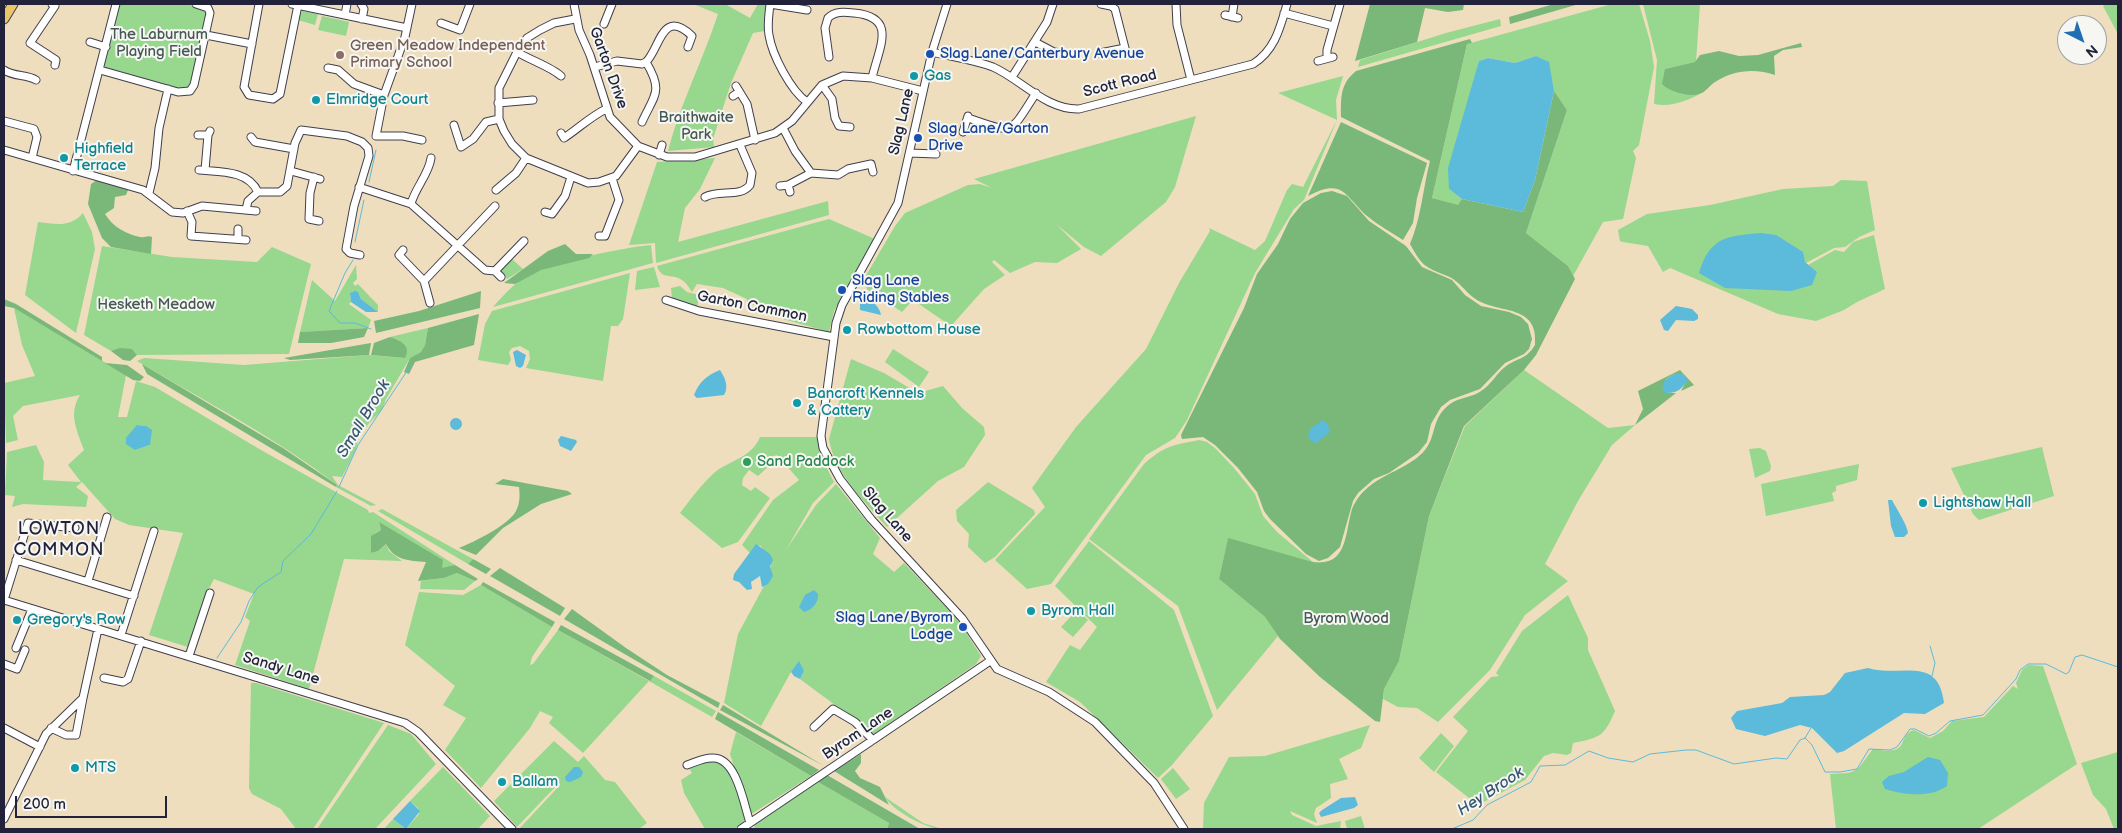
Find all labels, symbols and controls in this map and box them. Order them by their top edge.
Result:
north arrow [2057,15,2107,65]
street label: Garton Drive [585,25,631,111]
park label: The Laburnum Playing Field [110,26,208,61]
place label: Green Meadow Independent Primary School [350,37,545,72]
text: N [2082,41,2101,61]
place label: Slag Lane/Canterbury Avenue [940,45,1144,63]
marker: Slag Lane/Canterbury Avenue [924,48,936,60]
marker: Green Meadow Independent Primary School [334,49,346,61]
street label: Scott Road [1081,66,1159,102]
place label: Gas [924,67,951,85]
marker: Gas [908,70,920,82]
street label: Slag Lane [886,87,918,157]
place label: Elmridge Court [326,91,428,109]
marker: Elmridge Court [310,94,322,106]
park label: Braithwaite Park [658,109,734,144]
place label: Slag Lane/Garton Drive [928,120,1049,155]
marker: Slag Lane/Garton Drive [912,132,924,144]
place label: Highfield Terrace [74,140,133,175]
marker: Highfield Terrace [58,152,70,164]
place label: Slag Lane Riding Stables [852,272,949,307]
marker: Slag Lane Riding Stables [836,284,848,296]
street label: Garton Common [696,288,808,326]
park label: Hesketh Meadow [97,296,215,314]
place label: Rowbottom House [857,321,981,339]
marker: Rowbottom House [841,324,853,336]
water label: Small Brook [333,377,395,461]
place label: Bancroft Kennels & Cattery [807,385,924,420]
marker: Bancroft Kennels & Cattery [791,397,803,409]
place label: Sand Paddock [757,453,854,471]
marker: Sand Paddock [741,456,753,468]
street label: Slag Lane [858,484,916,546]
place label: Lightshaw Hall [1933,494,2031,512]
marker: Lightshaw Hall [1917,497,1929,509]
district label: LOWTON COMMON [13,518,105,560]
place label: Byrom Hall [1041,602,1114,620]
marker: Byrom Hall [1025,605,1037,617]
place label: Slag Lane/Byrom Lodge [836,609,953,644]
park label: Byrom Wood [1303,610,1389,628]
place label: Gregory's Row [27,611,125,629]
marker: Gregory's Row [11,614,23,626]
marker: Slag Lane/Byrom Lodge [957,621,969,633]
street label: Sandy Lane [240,649,322,689]
street label: Byrom Lane [819,704,897,764]
place label: MTS [85,759,116,777]
marker: MTS [69,762,81,774]
water label: Hey Brook [1454,763,1528,821]
place label: Ballam [512,773,558,791]
marker: Ballam [496,776,508,788]
scale bar [18,786,170,818]
text: 200 m [23,795,66,814]

